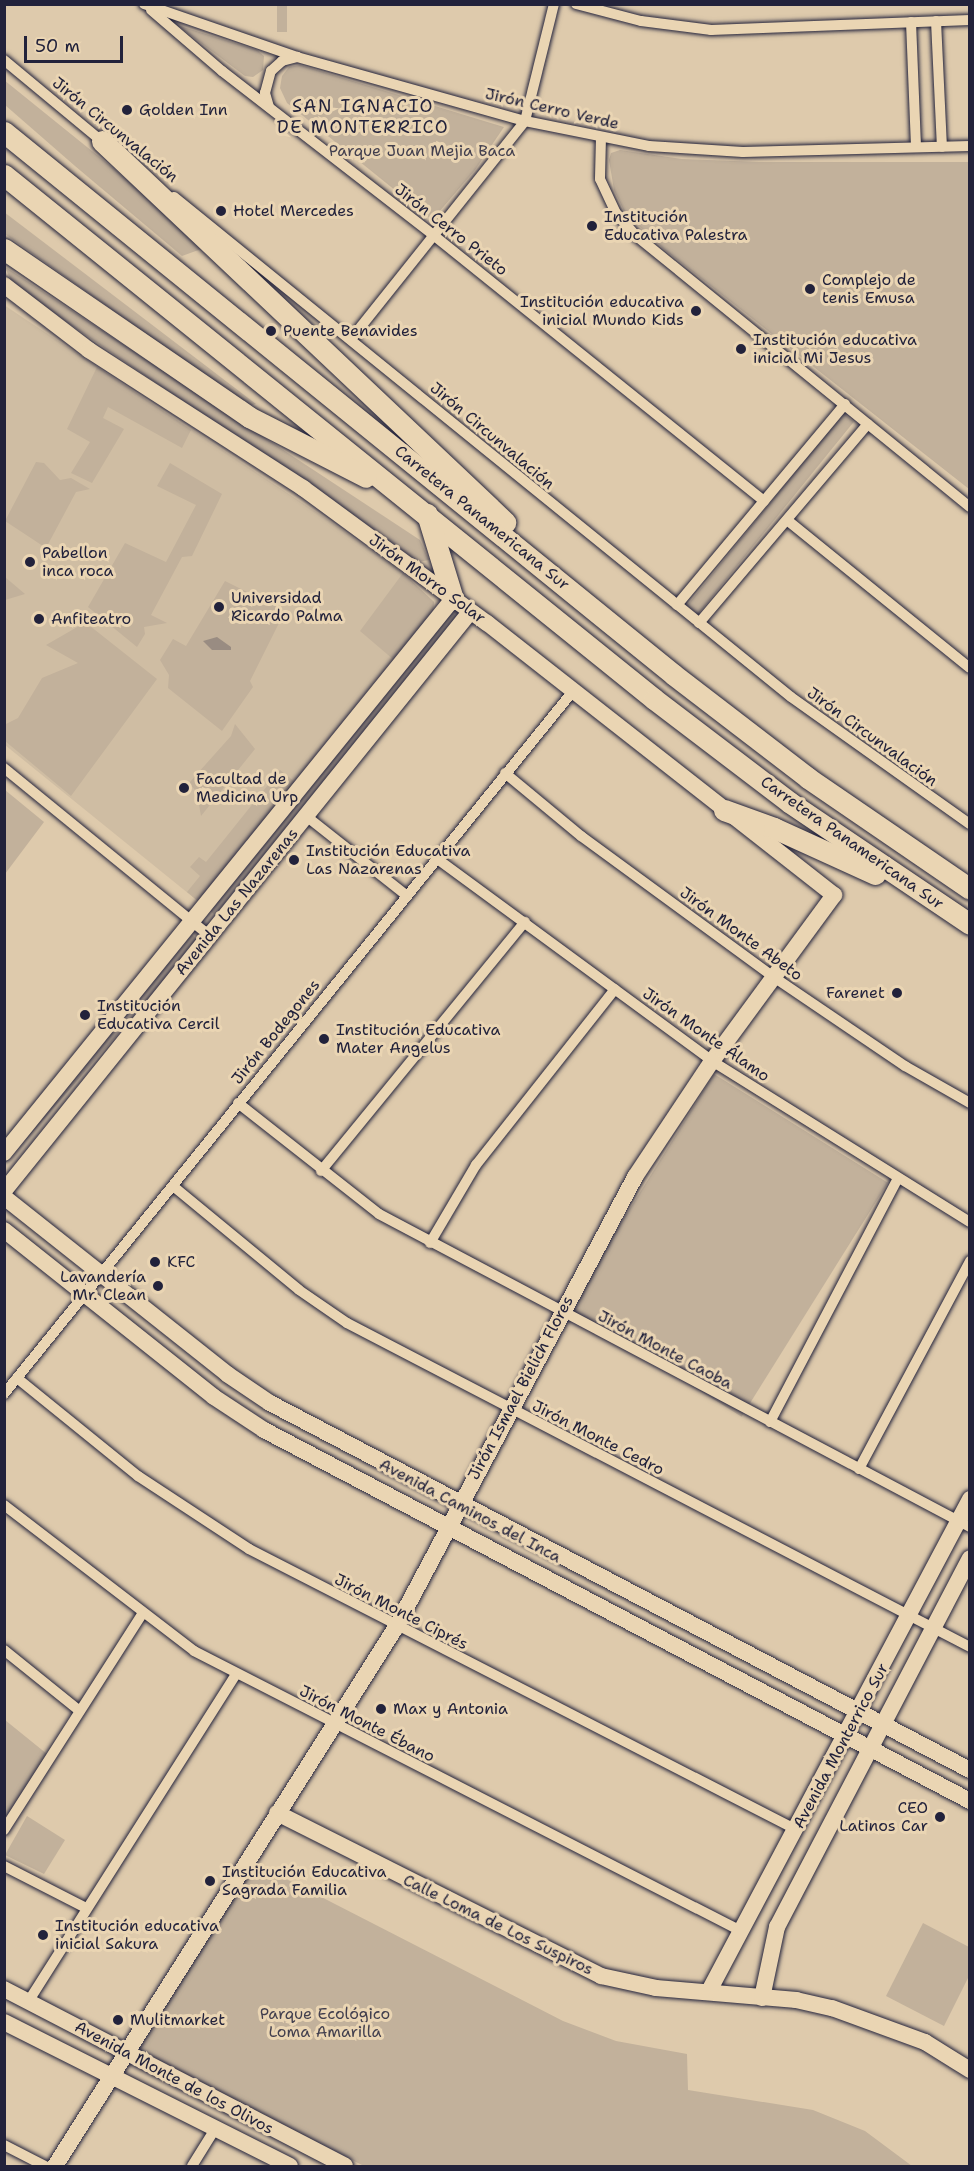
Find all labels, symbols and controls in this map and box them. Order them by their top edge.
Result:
scale bar [27,24,126,62]
text: 50 m [35,34,80,58]
street label: Jirón Circunvalación [48,73,182,187]
street label: Jirón Cerro Verde [483,84,621,134]
district label: SAN IGNACIO DE MONTERRICO [277,96,449,138]
place label: Golden Inn [139,100,227,120]
marker: Golden Inn [120,103,134,117]
park label: Parque Juan Mejia Baca [329,141,515,161]
street label: Jirón Cerro Prieto [391,180,511,280]
place label: Hotel Mercedes [233,201,354,221]
marker: Hotel Mercedes [214,204,228,218]
place label: Institución Educativa Palestra [604,207,747,245]
marker: Institución Educativa Palestra [585,219,599,233]
place label: Complejo de tenis Emusa [822,270,916,308]
marker: Complejo de tenis Emusa [803,282,817,296]
place label: Institución educativa inicial Mundo Kids [520,292,684,330]
marker: Institución educativa inicial Mundo Kids [689,304,703,318]
place label: Puente Benavides [283,321,418,341]
marker: Puente Benavides [264,324,278,338]
place label: Institución educativa inicial Mi Jesus [753,330,917,368]
marker: Institución educativa inicial Mi Jesus [734,342,748,356]
street label: Jirón Circunvalación [426,378,558,494]
street label: Carretera Panamericana Sur [391,442,573,594]
street label: Jirón Morro Solar [365,530,489,628]
place label: Pabellon inca roca [42,543,113,581]
marker: Pabellon inca roca [23,555,37,569]
place label: Universidad Ricardo Palma [231,588,343,626]
marker: Universidad Ricardo Palma [212,600,226,614]
place label: Anfiteatro [51,609,131,629]
marker: Anfiteatro [32,612,46,626]
street label: Jirón Circunvalación [803,683,941,791]
place label: Facultad de Medicina Urp [196,769,298,807]
street label: Carretera Panamericana Sur [757,772,947,914]
marker: Facultad de Medicina Urp [177,781,191,795]
street label: Avenida Las Nazarenas [172,824,302,980]
place label: Institución Educativa Las Nazarenas [306,841,471,879]
marker: Institución Educativa Las Nazarenas [287,853,301,867]
street label: Jirón Monte Abeto [676,883,806,985]
street label: Jirón Bodegones [228,976,324,1088]
place label: Farenet [826,983,885,1003]
street label: Jirón Monte Álamo [639,984,773,1086]
marker: Farenet [890,986,904,1000]
place label: Institución Educativa Cercil [97,996,219,1034]
marker: Institución Educativa Cercil [78,1008,92,1022]
place label: Institución Educativa Mater Angelus [336,1020,501,1058]
marker: Institución Educativa Mater Angelus [317,1032,331,1046]
place label: KFC [167,1252,195,1272]
marker: KFC [148,1255,162,1269]
place label: Lavandería Mr. Clean [60,1267,146,1305]
marker: Lavandería Mr. Clean [151,1279,165,1293]
street label: Jirón Ismael Bielich Flores [464,1293,578,1483]
street label: Jirón Monte Caoba [595,1306,735,1394]
street label: Jirón Monte Cedro [529,1396,667,1480]
street label: Avenida Caminos del Inca [376,1455,564,1567]
street label: Jirón Monte Ciprés [331,1570,471,1654]
street label: Avenida Monterrico Sur [789,1660,893,1832]
street label: Jirón Monte Ébano [296,1682,438,1766]
place label: Max y Antonia [393,1699,508,1719]
marker: Max y Antonia [374,1702,388,1716]
place label: CEO Latinos Car [839,1798,928,1836]
marker: CEO Latinos Car [933,1810,947,1824]
place label: Institución Educativa Sagrada Familia [222,1862,387,1900]
street label: Calle Loma de Los Suspiros [400,1871,596,1979]
marker: Institución Educativa Sagrada Familia [203,1874,217,1888]
place label: Institución educativa inicial Sakura [55,1916,219,1954]
marker: Institución educativa inicial Sakura [36,1928,50,1942]
park label: Parque Ecológico Loma Amarilla [260,2004,390,2042]
place label: Mulitmarket [130,2010,225,2030]
marker: Mulitmarket [111,2013,125,2027]
street label: Avenida Monte de los Olivos [71,2017,277,2139]

